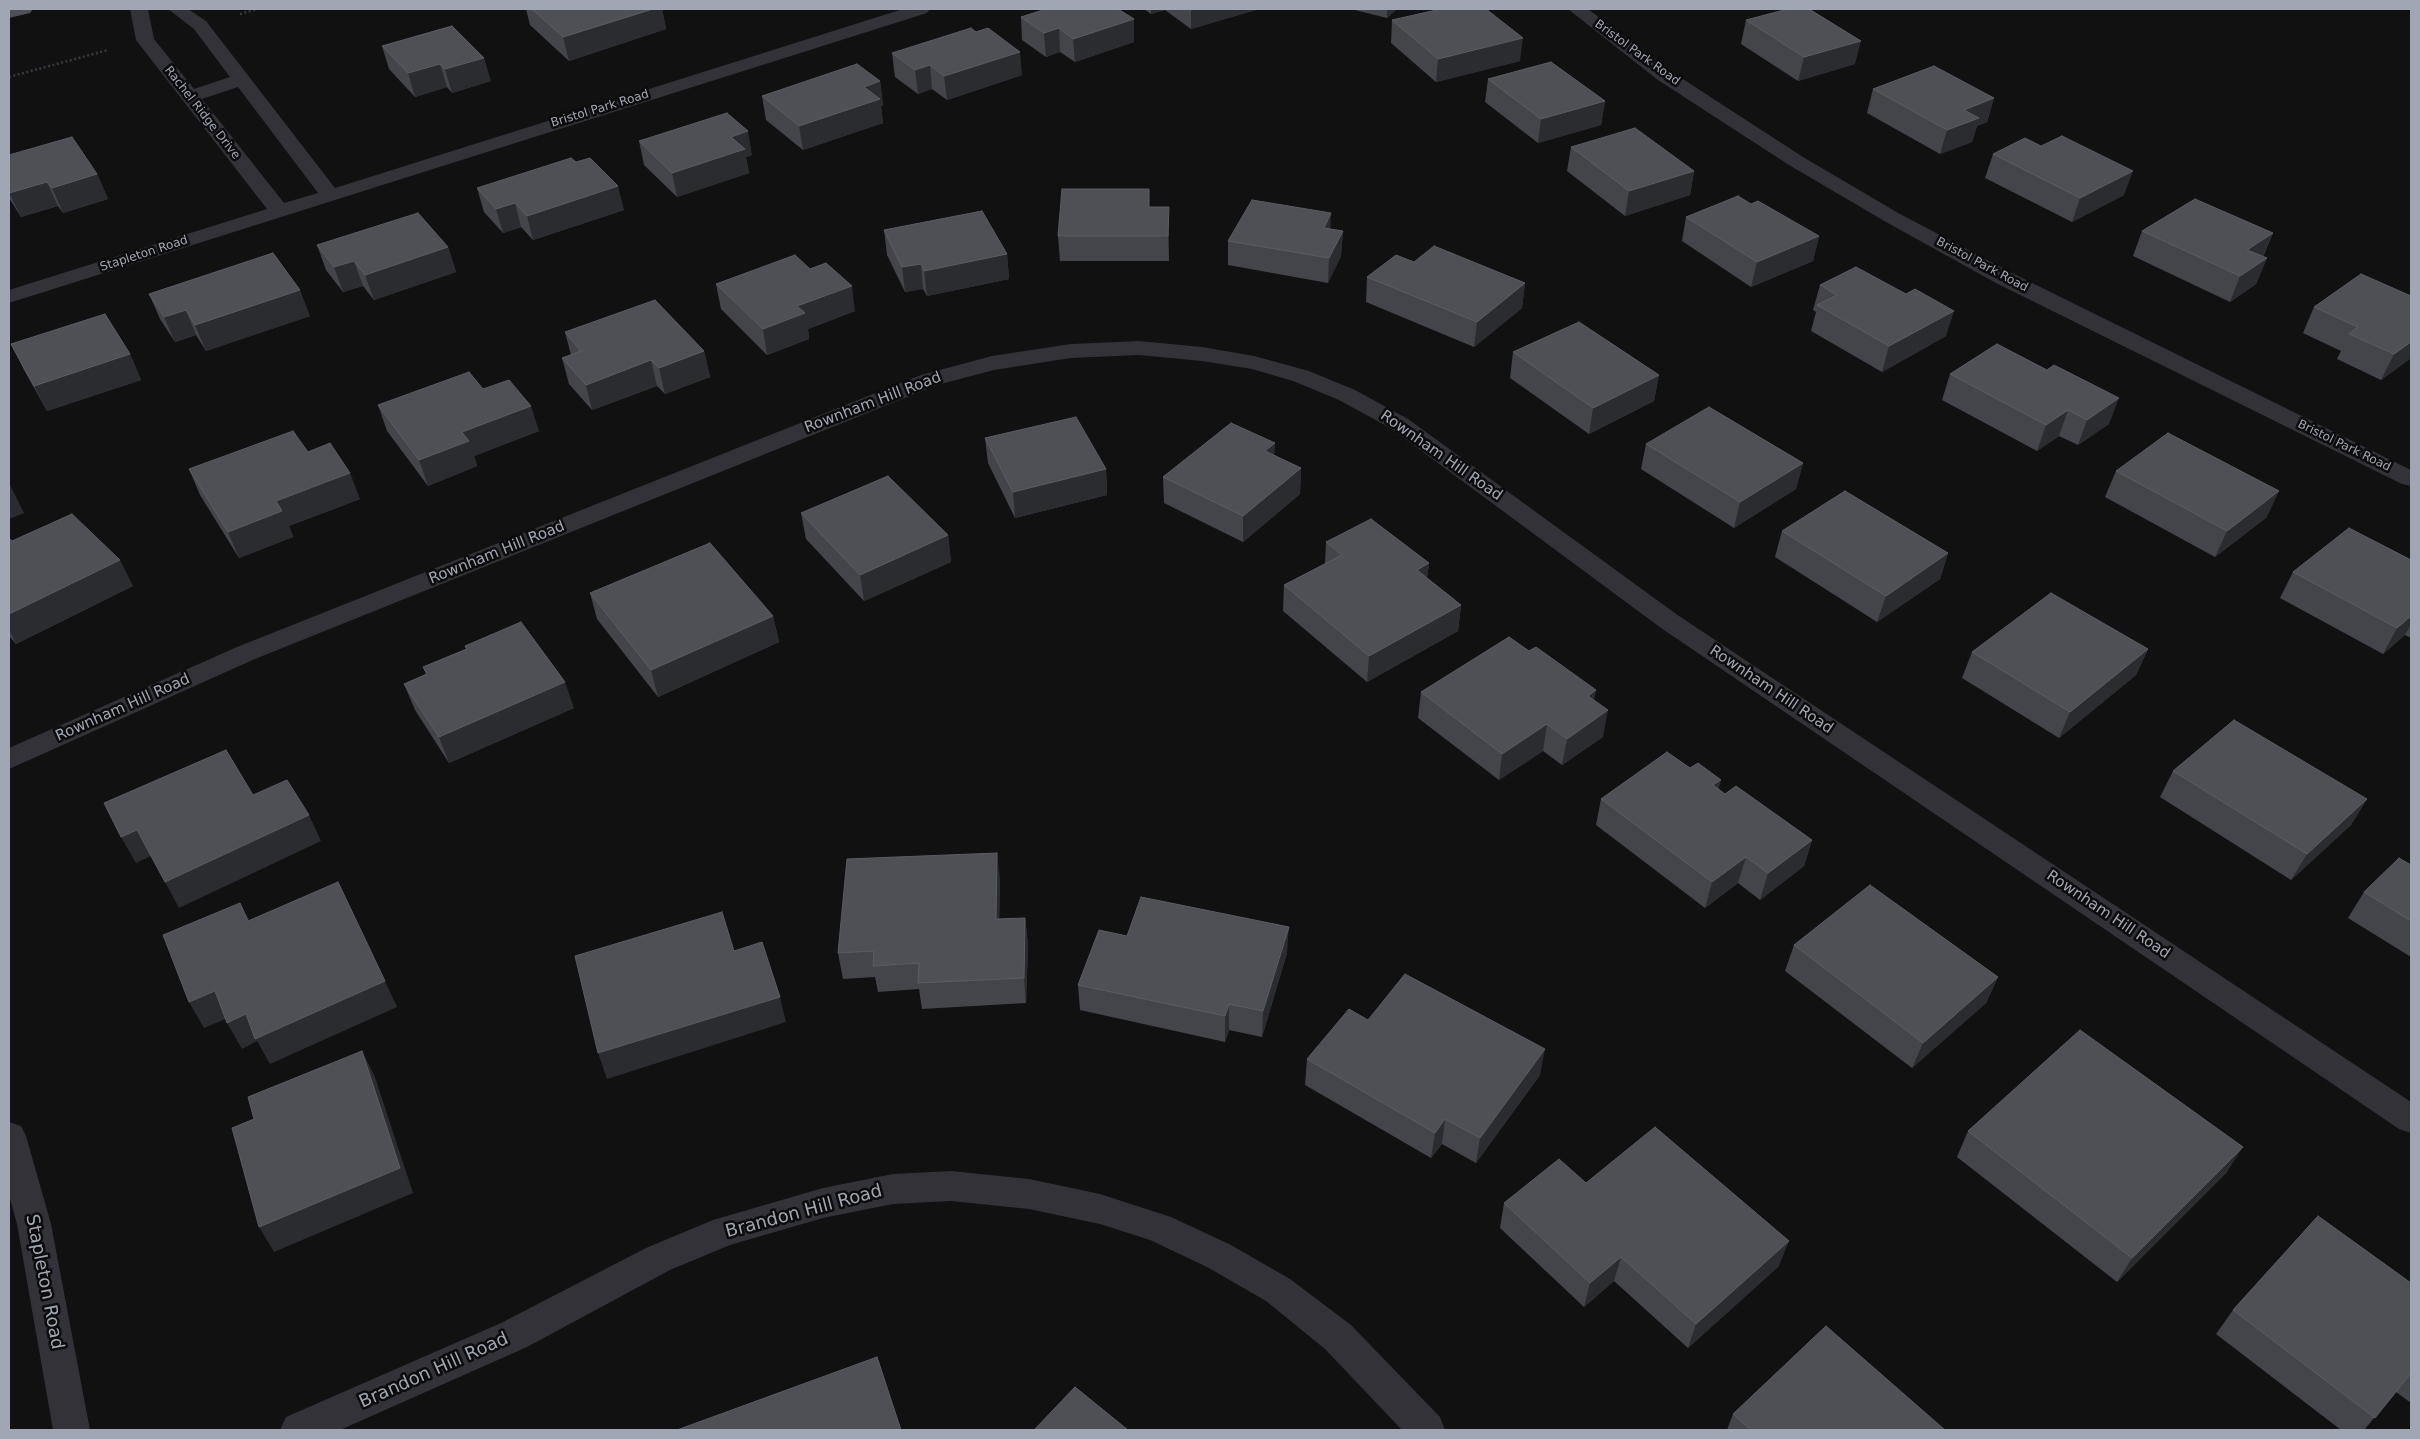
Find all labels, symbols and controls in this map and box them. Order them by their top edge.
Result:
street label: Bristol Park Road [1592,17,1682,89]
street label: Rachel Ridge Drive [161,64,243,162]
street label: Bristol Park Road [549,87,651,131]
street label: Stapleton Road [98,233,190,275]
street label: Bristol Park Road [1934,235,2030,295]
street label: Rownham Hill Road [802,369,944,437]
street label: Rownham Hill Road [1376,407,1506,505]
street label: Bristol Park Road [2295,417,2393,475]
street label: Rownham Hill Road [426,518,568,588]
street label: Rownham Hill Road [1706,642,1836,738]
street label: Rownham Hill Road [53,670,193,746]
street label: Rownham Hill Road [2043,867,2173,963]
street label: Brandon Hill Road [723,1181,885,1243]
street label: Stapleton Road [20,1213,68,1351]
street label: Brandon Hill Road [356,1328,512,1414]

